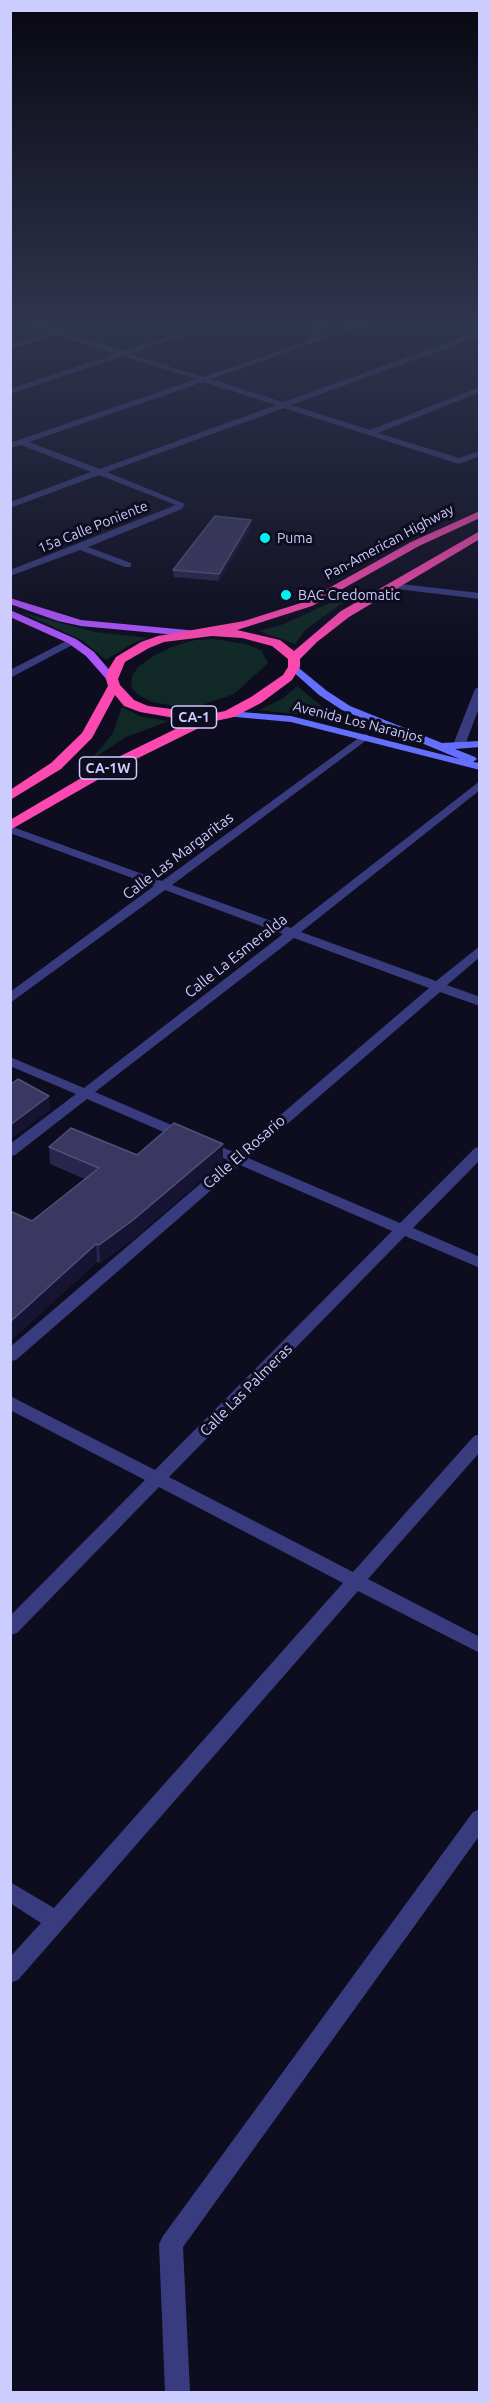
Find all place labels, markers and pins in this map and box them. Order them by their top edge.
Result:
place label: Puma [277,530,313,546]
marker: Puma [258,531,272,545]
place label: BAC Credomatic [298,587,400,603]
marker: BAC Credomatic [279,588,293,602]

